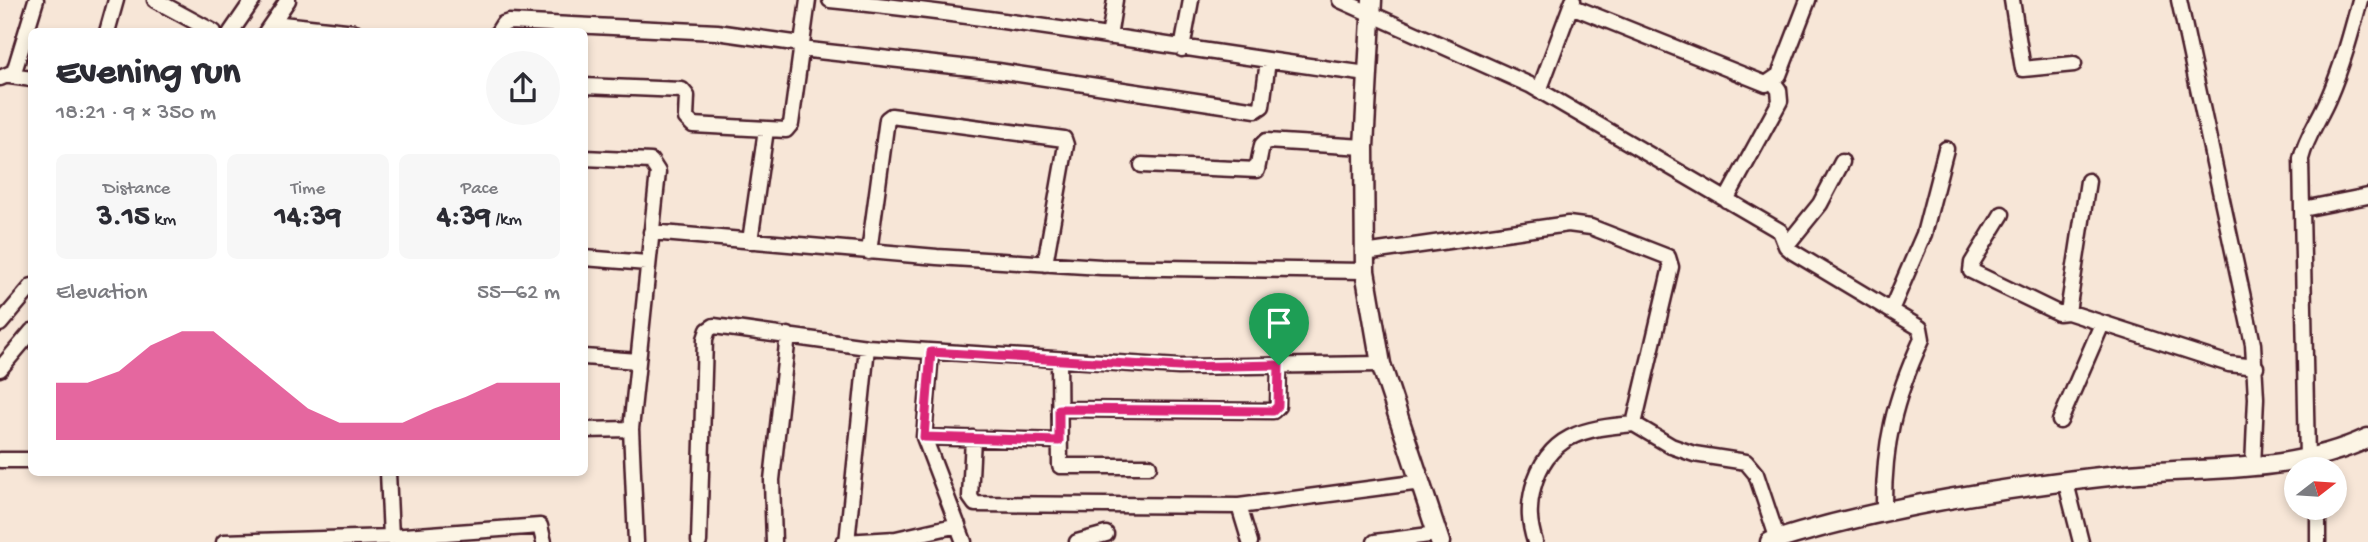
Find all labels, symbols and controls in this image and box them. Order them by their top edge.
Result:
button: share [486,51,560,125]
text: Evening run [56,52,240,96]
text: 18:21 · 9 × 350 m [56,100,216,127]
text: Distance [103,178,170,201]
text: Time [291,178,325,201]
text: Pace [461,178,498,201]
text: 3.15 [97,201,150,236]
text: 14:39 [275,201,341,236]
text: 4:39 [437,201,491,236]
text: km [150,209,176,232]
text: /km [491,209,522,232]
text: Elevation [56,280,147,307]
text: 55–62 m [477,280,560,307]
pin [1249,293,1309,365]
icon: arrive [1260,304,1298,342]
north arrow [2284,457,2347,520]
map controls [2284,457,2347,520]

